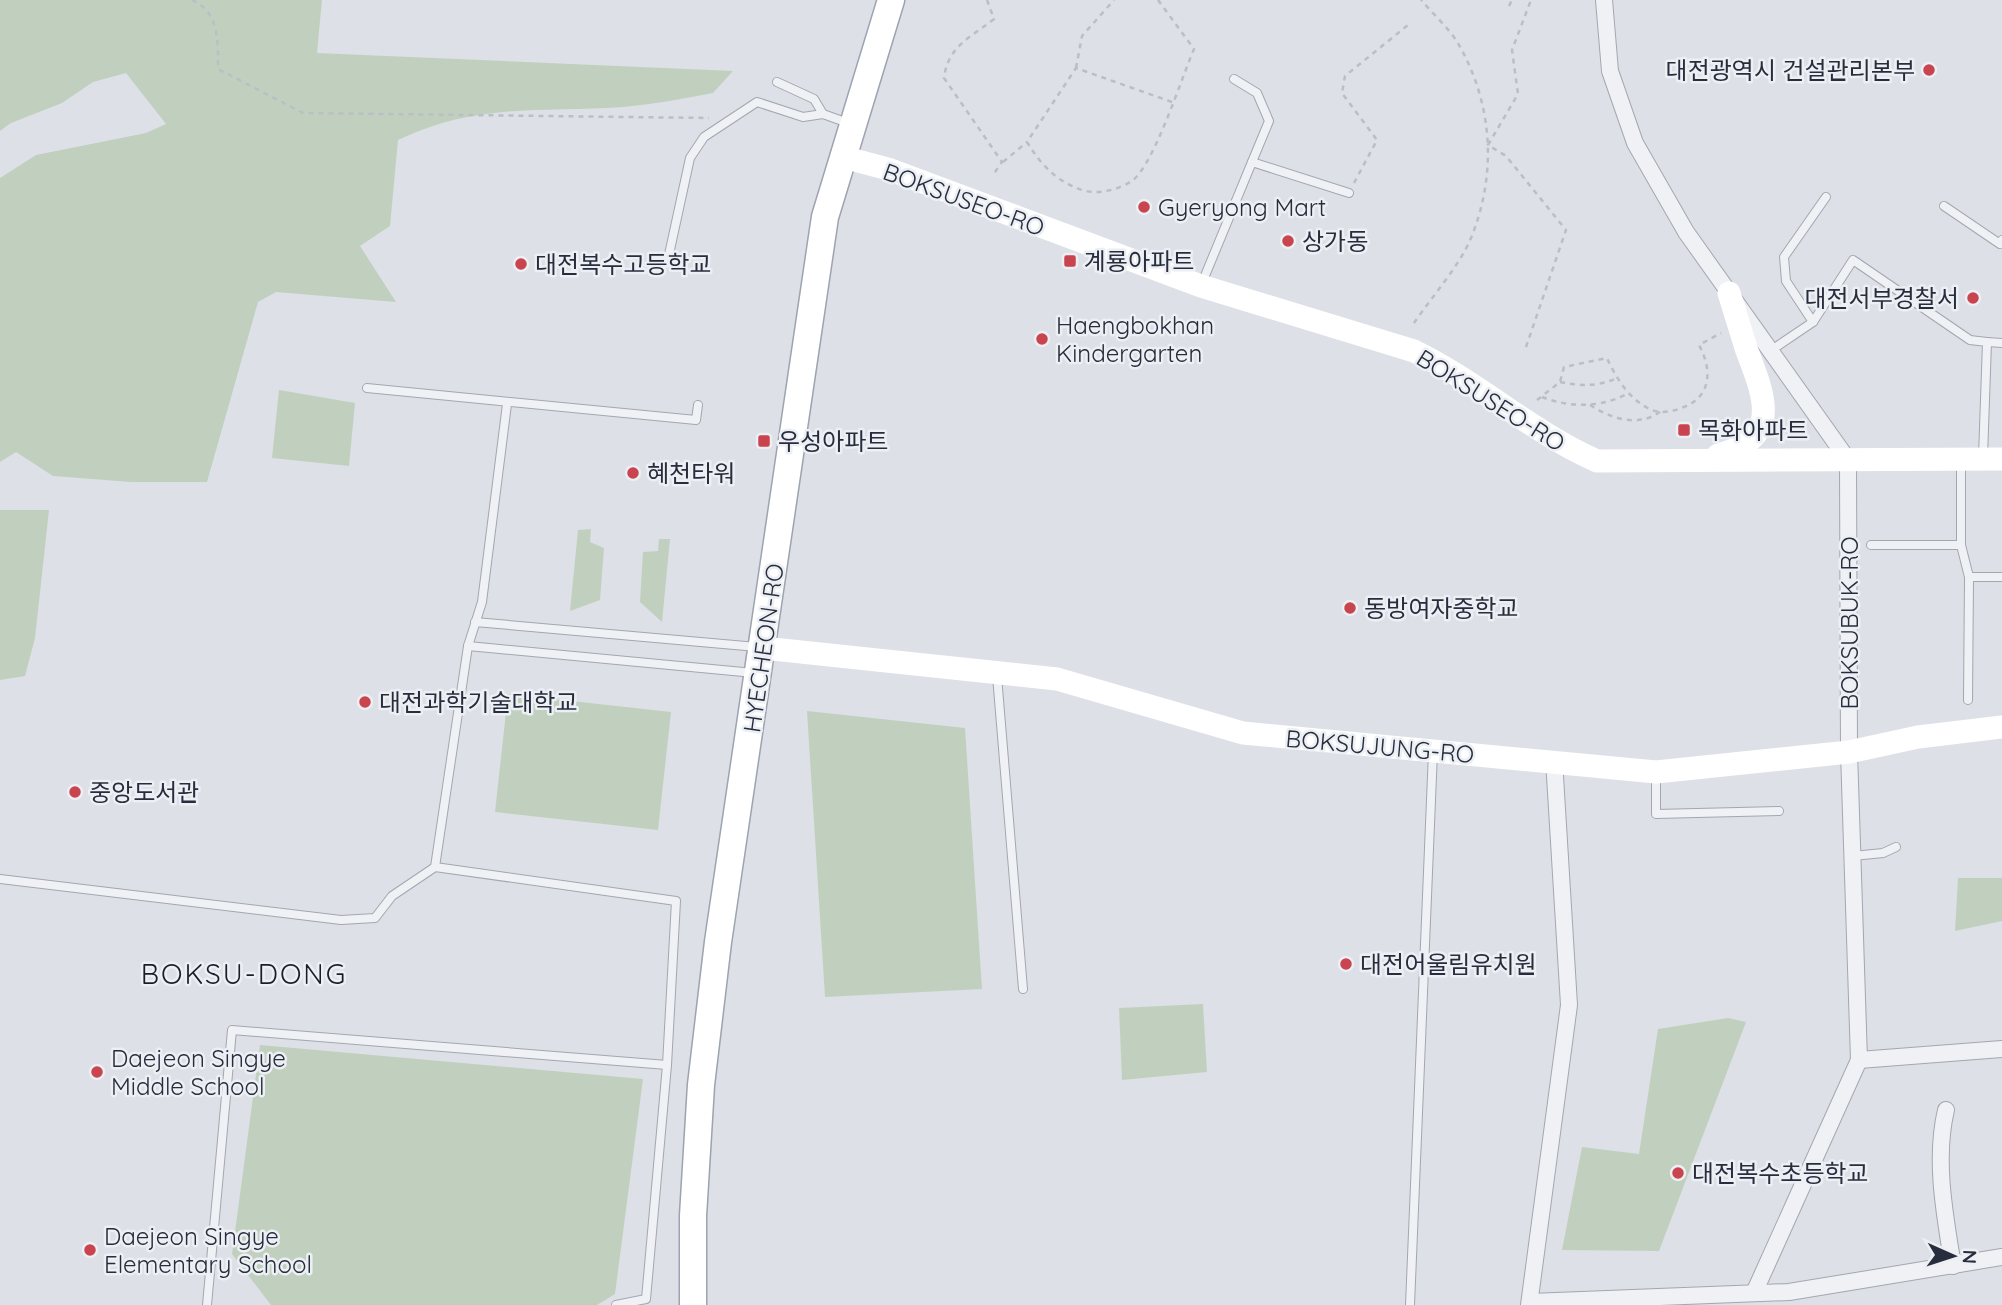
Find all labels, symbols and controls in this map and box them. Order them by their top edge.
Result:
place label: 대전광역시 건설관리본부 [1666,55,1915,85]
marker: 대전광역시 건설관리본부 [1921,62,1937,78]
street label: BOKSUSEO-RO [879,156,1049,242]
place label: Gyeryong Mart [1158,192,1326,222]
marker: Gyeryong Mart [1136,199,1152,215]
place label: 상가동 [1302,226,1368,256]
marker: 상가동 [1280,233,1296,249]
place label: 계룡아파트 [1084,246,1194,276]
place label: 대전복수고등학교 [535,249,712,279]
marker: 계룡아파트 [1062,253,1078,269]
marker: 대전복수고등학교 [513,256,529,272]
place label: 대전서부경찰서 [1804,283,1959,313]
marker: 대전서부경찰서 [1965,290,1981,306]
place label: Haengbokhan Kindergarten [1056,310,1214,368]
marker: Haengbokhan Kindergarten [1034,331,1050,347]
street label: BOKSUSEO-RO [1411,342,1571,458]
place label: 목화아파트 [1698,415,1808,445]
marker: 목화아파트 [1676,422,1692,438]
place label: 우성아파트 [778,426,888,456]
marker: 우성아파트 [756,433,772,449]
place label: 혜천타워 [647,458,735,488]
marker: 혜천타워 [625,465,641,481]
street label: BOKSUBUK-RO [1834,536,1864,710]
street label: HYECHEON-RO [736,562,790,734]
place label: 동방여자중학교 [1364,593,1519,623]
marker: 동방여자중학교 [1342,600,1358,616]
place label: 대전과학기술대학교 [379,687,578,717]
marker: 대전과학기술대학교 [357,694,373,710]
street label: BOKSUJUNG-RO [1285,723,1475,769]
place label: 중앙도서관 [89,777,199,807]
marker: 중앙도서관 [67,784,83,800]
place label: 대전어울림유치원 [1360,949,1537,979]
district label: BOKSU-DONG [141,956,347,991]
marker: 대전어울림유치원 [1338,956,1354,972]
place label: Daejeon Singye Middle School [111,1043,286,1101]
marker: Daejeon Singye Middle School [89,1064,105,1080]
place label: 대전복수초등학교 [1692,1158,1869,1188]
marker: 대전복수초등학교 [1670,1165,1686,1181]
place label: Daejeon Singye Elementary School [104,1221,312,1279]
north arrow [1918,1221,1988,1291]
marker: Daejeon Singye Elementary School [82,1242,98,1258]
text: N [1958,1249,1982,1264]

